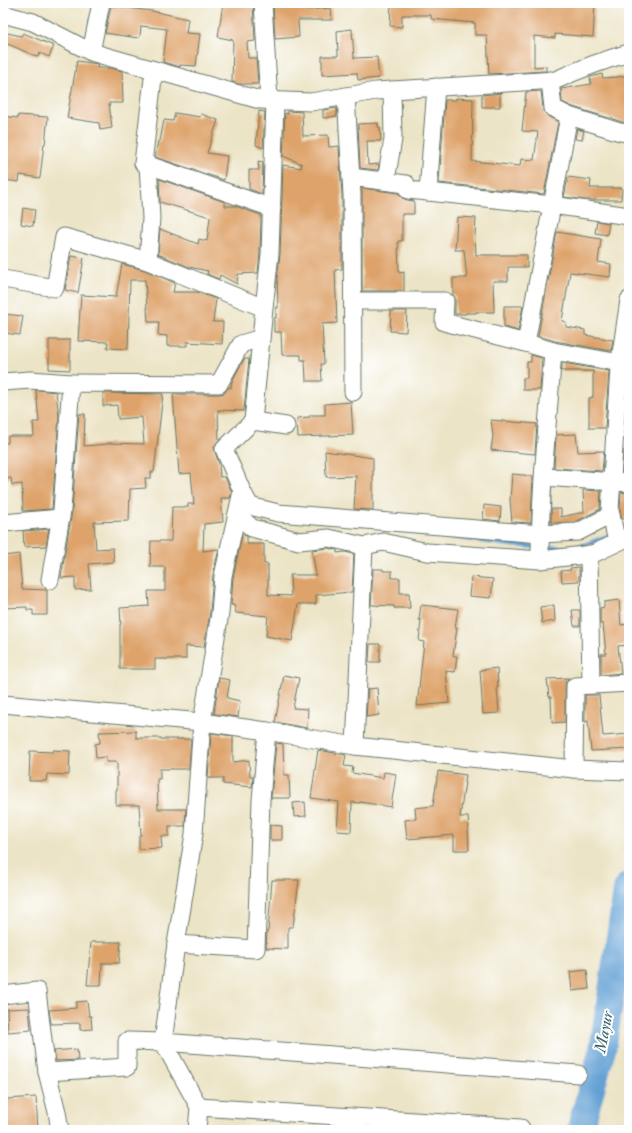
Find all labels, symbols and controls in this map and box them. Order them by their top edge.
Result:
water label: Mayur [590,1009,618,1055]

